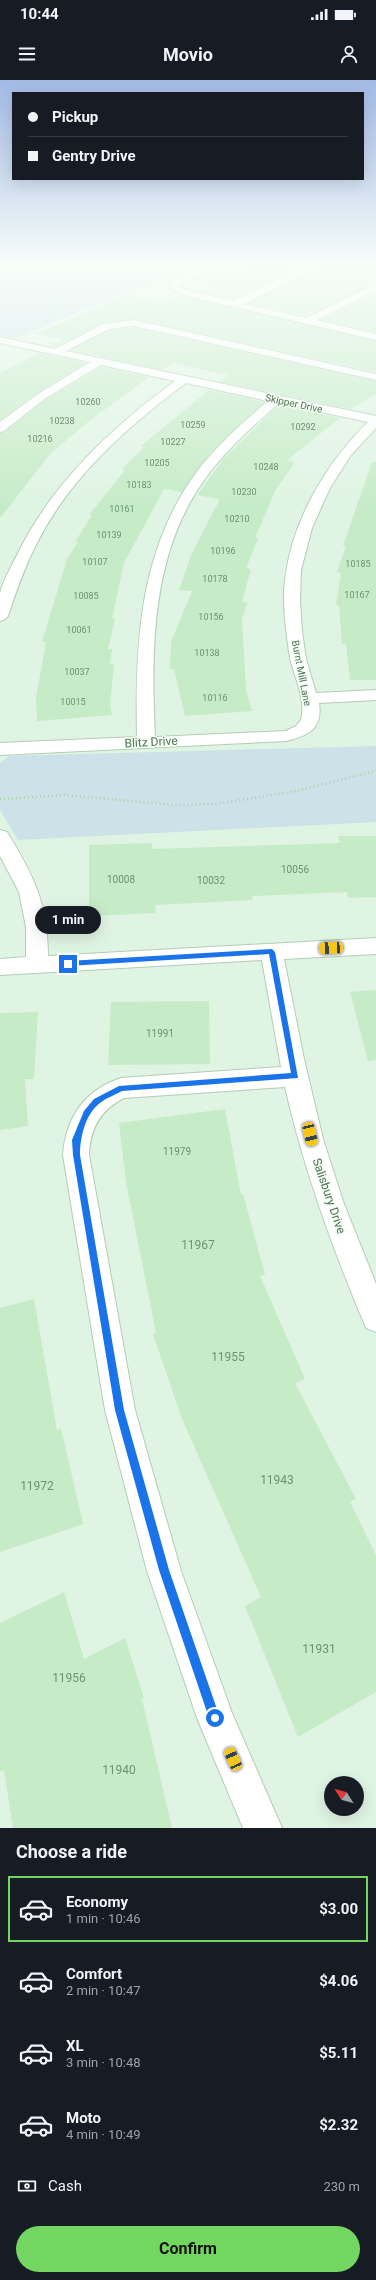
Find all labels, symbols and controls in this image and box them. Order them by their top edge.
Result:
text: 10:44 [20,5,59,23]
icon: menu [16,43,38,65]
icon: person [338,43,360,65]
text: Movio [163,44,213,65]
text: Pickup [52,108,98,126]
text: Gentry Drive [52,147,136,165]
street label: Skipper Drive [264,392,324,415]
house number: 10260 [75,397,101,407]
house number: 10238 [49,416,75,426]
house number: 10259 [180,420,206,430]
house number: 10292 [290,422,316,432]
house number: 10216 [27,434,53,444]
house number: 10227 [160,437,186,447]
house number: 10205 [144,458,170,468]
house number: 10248 [253,462,279,472]
house number: 10183 [126,480,152,490]
house number: 10230 [231,487,257,497]
house number: 10161 [109,504,135,514]
house number: 10210 [224,514,250,524]
house number: 10139 [96,530,122,540]
house number: 10196 [210,546,236,556]
house number: 10107 [82,557,108,567]
house number: 10185 [345,559,371,569]
house number: 10178 [202,574,228,584]
house number: 10167 [344,590,370,600]
house number: 10085 [73,591,99,601]
house number: 10156 [198,612,224,622]
house number: 10061 [66,625,92,635]
street label: Burnt Mill Lane [290,639,313,707]
house number: 10138 [194,648,220,658]
house number: 10037 [64,667,90,677]
house number: 10116 [202,693,228,703]
house number: 10015 [60,697,86,707]
street label: Blitz Drive [124,734,178,750]
house number: 10056 [281,864,309,875]
house number: 10008 [107,874,135,885]
house number: 10032 [197,875,225,886]
callout: 1 min [35,906,101,934]
text: 1 min [52,912,84,927]
car [319,941,343,955]
route end [59,955,77,973]
house number: 11991 [146,1028,174,1039]
car [301,1121,319,1147]
house number: 11979 [163,1146,191,1157]
street label: Salisbury Drive [310,1156,348,1236]
house number: 11967 [181,1238,215,1252]
house number: 11955 [211,1350,245,1364]
house number: 11943 [260,1473,294,1487]
house number: 11972 [20,1479,54,1493]
house number: 11931 [302,1642,336,1656]
house number: 11956 [52,1671,86,1685]
route start [206,1709,224,1727]
car [223,1746,243,1772]
house number: 11940 [102,1763,136,1777]
north arrow [324,1776,364,1816]
map controls [324,1776,364,1816]
text: Choose a ride [16,1841,127,1862]
icon: car [18,1891,54,1927]
text: Economy [66,1893,128,1911]
text: $3.00 [319,1900,358,1918]
text: 1 min · 10:46 [66,1911,141,1926]
icon: car [18,1963,54,1999]
text: Comfort [66,1965,122,1983]
text: $4.06 [319,1972,358,1990]
text: 2 min · 10:47 [66,1983,141,1998]
icon: car [18,2035,54,2071]
text: XL [66,2037,84,2055]
text: $5.11 [319,2044,358,2062]
text: 3 min · 10:48 [66,2055,141,2070]
icon: car [18,2107,54,2143]
text: Moto [66,2109,101,2127]
text: $2.32 [319,2116,358,2134]
text: 4 min · 10:49 [66,2127,141,2142]
icon: cash [16,2175,38,2197]
text: Cash [48,2177,82,2195]
text: 230 m [323,2179,360,2194]
button: Confirm [16,2226,360,2272]

